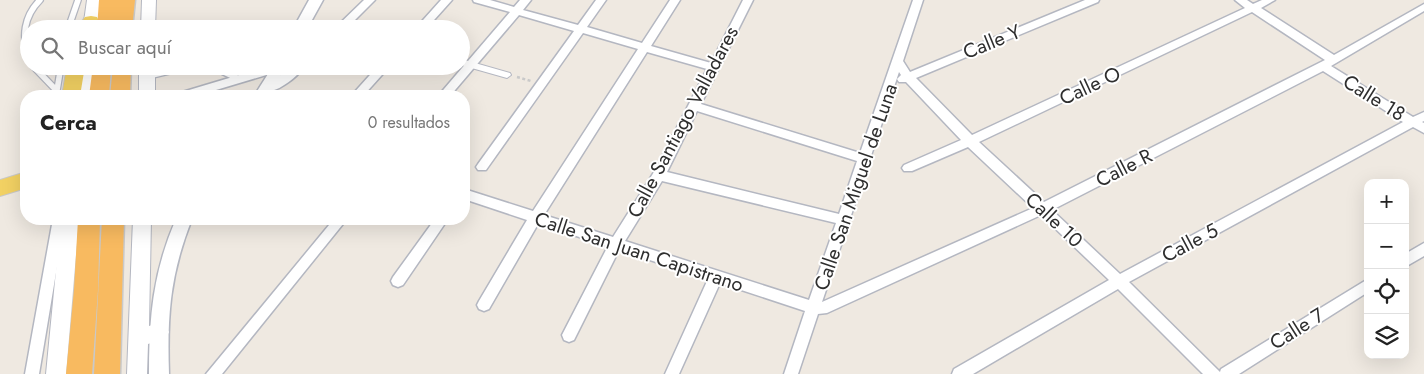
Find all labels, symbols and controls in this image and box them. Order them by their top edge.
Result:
street label: Calle Y [959,17,1026,67]
search box [20,20,470,75]
street label: Calle Santiago Valladares [620,21,746,223]
icon: search [38,34,66,62]
text: Buscar aquí [78,34,172,61]
street label: Calle O [1055,59,1125,113]
street label: Calle 18 [1337,67,1411,129]
street label: Calle San Miguel de Luna [807,80,905,294]
text: Cerca [40,108,97,138]
text: 0 resultados [368,111,450,134]
street label: Calle R [1091,141,1157,195]
map controls [1364,179,1409,359]
button: + [1364,179,1409,224]
street label: Calle 10 [1019,186,1089,254]
street label: Calle San Juan Capistrano [531,205,747,299]
street label: Calle 5 [1157,216,1223,270]
button: − [1364,224,1409,269]
button: locate [1364,269,1409,314]
street label: Calle 7 [1264,301,1330,357]
button: layers [1364,314,1409,359]

